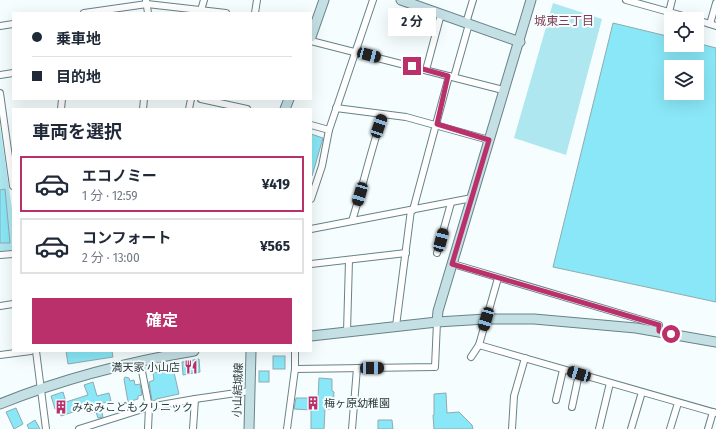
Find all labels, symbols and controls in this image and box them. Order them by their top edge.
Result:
callout: 2 分 [388,8,436,36]
map controls [664,12,704,100]
button: locate [664,12,704,52]
text: 2 分 [401,14,423,29]
district label: 城東三丁目 [534,14,594,28]
text: 乗車地 [56,30,101,48]
car [356,46,382,64]
route end [403,57,421,75]
button: layers [664,60,704,100]
text: 目的地 [56,68,101,86]
car [369,113,389,139]
text: 車両を選択 [32,121,122,143]
icon: car [34,166,70,202]
text: エコノミー [82,167,157,185]
text: ¥419 [262,175,290,193]
car [351,181,369,207]
text: 1 分 · 12:59 [82,188,138,203]
car [432,227,450,253]
icon: car [34,228,70,264]
text: コンフォート [82,229,172,247]
text: ¥565 [260,237,290,255]
text: 2 分 · 13:00 [82,250,140,265]
button: 確定 [32,298,292,344]
car [477,306,495,332]
route start [662,325,680,343]
restaurant icon: 満天家 小山店 [183,359,199,375]
place label: 満天家 小山店 [111,361,180,374]
street label: 小山結城線 [231,362,245,418]
car [360,362,384,374]
car [566,365,592,383]
building icon: 梅ヶ原幼稚園 [305,395,321,411]
place label: 梅ヶ原幼稚園 [324,397,390,410]
building icon: みなみこどもクリニック [53,399,69,415]
place label: みなみこどもクリニック [72,401,193,414]

